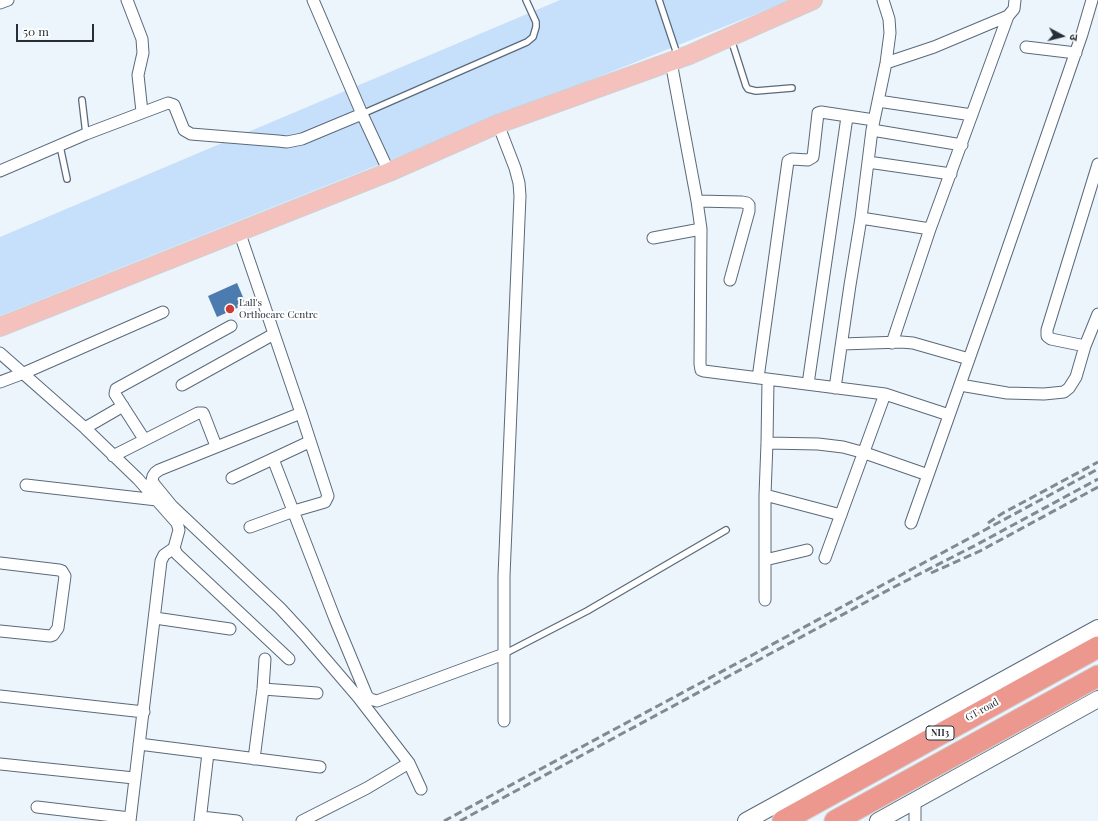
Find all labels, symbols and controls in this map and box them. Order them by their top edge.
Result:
scale bar [18,16,96,42]
north arrow [1042,16,1082,56]
text: 50 m [23,23,49,39]
text: उ [1067,33,1082,42]
place label: Lall's Orthocare Centre [239,297,318,320]
marker: Lall's Orthocare Centre [224,303,236,315]
street label: GT road [963,696,1001,724]
road number: NH3 [926,726,954,740]

